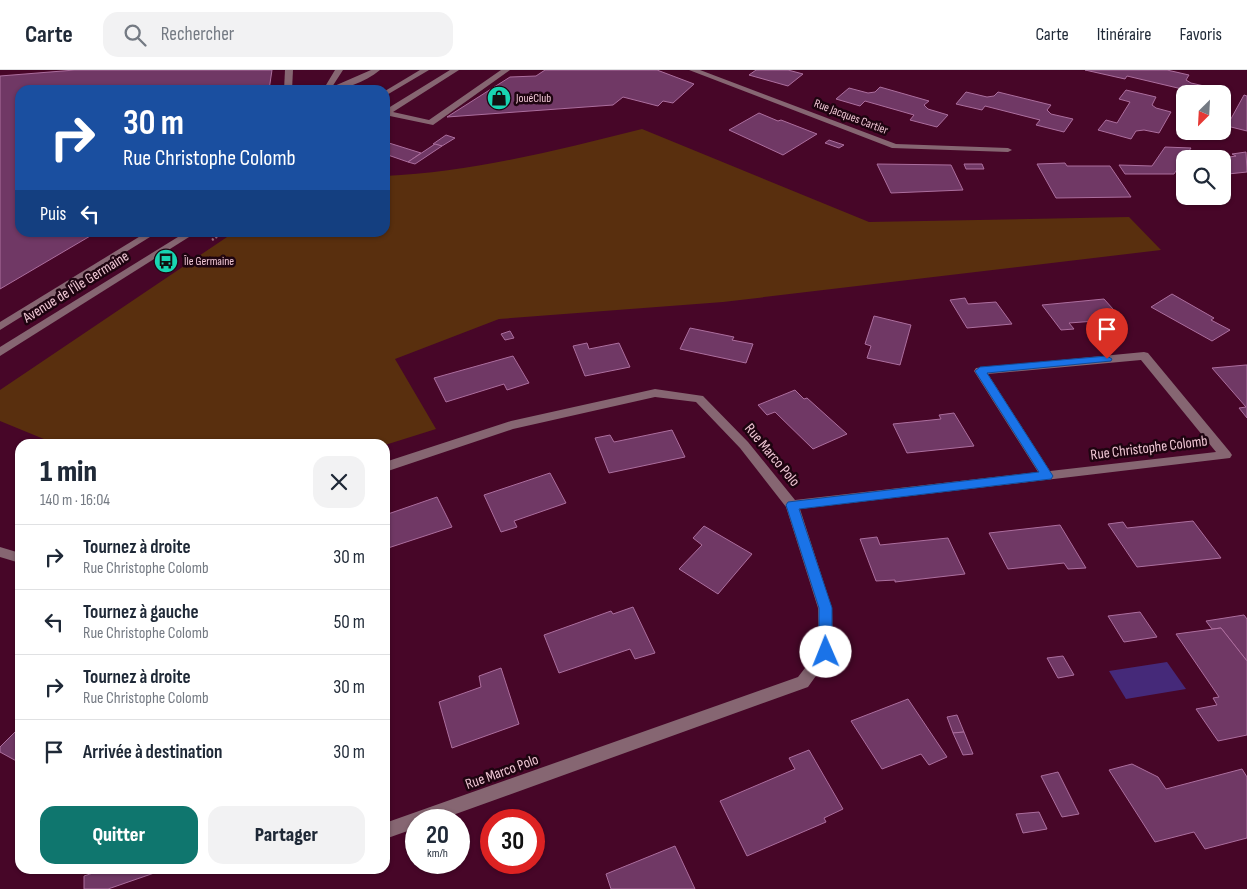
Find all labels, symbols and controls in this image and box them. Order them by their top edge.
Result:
search box [103,12,453,57]
text: Carte [25,20,73,49]
icon: search [121,21,149,49]
text: Rechercher [161,23,234,46]
text: Carte [1035,24,1069,45]
text: Itinéraire [1097,24,1151,45]
text: Favoris [1179,24,1222,45]
shop icon: JouéClub [486,85,512,111]
north arrow [1176,85,1231,140]
map controls [1176,85,1231,205]
place label: JouéClub [515,91,551,106]
street label: Rue Jacques Cartier [812,96,891,138]
text: 30 m [123,102,184,145]
icon: right [40,105,105,170]
text: Rue Christophe Colomb [123,145,296,172]
button: search [1176,150,1231,205]
icon: left [76,200,104,228]
text: Puis [40,203,66,226]
street label: Avenue de l'Île Germaine [19,247,133,328]
bus stop icon: Île Germaine [153,248,179,274]
place label: Île Germaine [183,254,234,269]
pin [1086,308,1128,359]
icon: arrive [1093,315,1121,343]
street label: Rue Marco Polo [740,420,804,490]
street label: Rue Christophe Colomb [1089,431,1209,465]
text: 1 min [40,454,97,490]
button: close [313,456,365,508]
text: 140 m · 16:04 [40,491,110,510]
text: Tournez à droite [83,536,191,559]
icon: right [40,543,68,571]
text: 30 m [333,546,365,569]
text: Rue Christophe Colomb [83,559,209,578]
text: Tournez à gauche [83,601,199,624]
icon: left [40,608,68,636]
text: 50 m [334,611,365,634]
text: Rue Christophe Colomb [83,624,209,643]
position arrow [799,625,851,677]
text: Tournez à droite [83,666,191,689]
icon: right [40,673,68,701]
text: 30 m [333,676,365,699]
text: Rue Christophe Colomb [83,689,209,708]
icon: arrive [40,738,68,766]
text: Arrivée à destination [83,741,223,764]
text: 30 m [333,741,365,764]
street label: Rue Marco Polo [463,750,541,794]
button: Quitter [40,806,198,864]
button: Partager [208,806,365,864]
speed limit sign: 30 [480,809,545,874]
text: 20 [426,820,449,851]
text: km/h [427,846,448,861]

